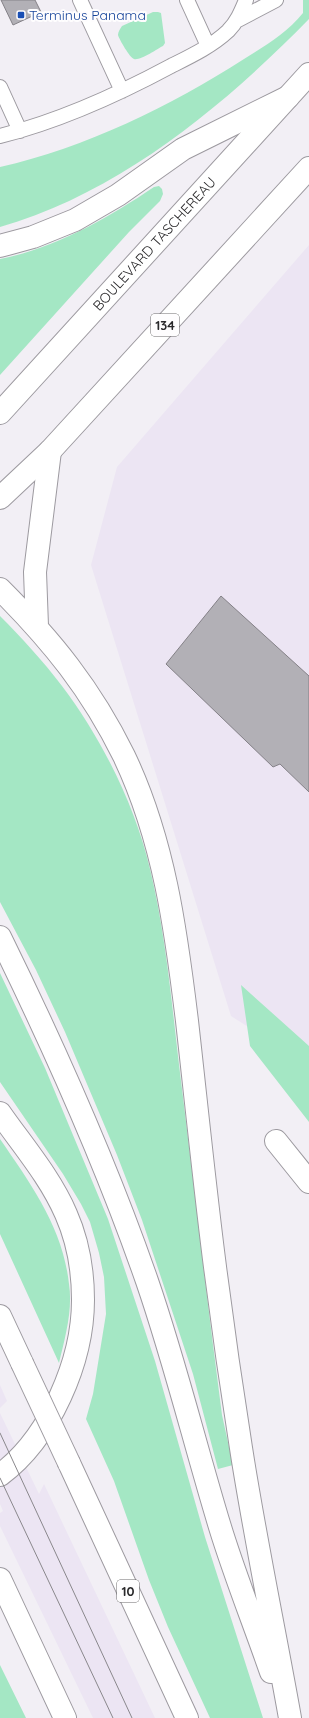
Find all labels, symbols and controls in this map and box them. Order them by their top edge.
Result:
place label: Terminus Panama [29,6,146,24]
marker: Terminus Panama [16,10,26,20]
street label: BOULEVARD TASCHEREAU [89,173,220,314]
road number: 134 [151,314,179,336]
road number: 10 [117,1580,139,1602]

